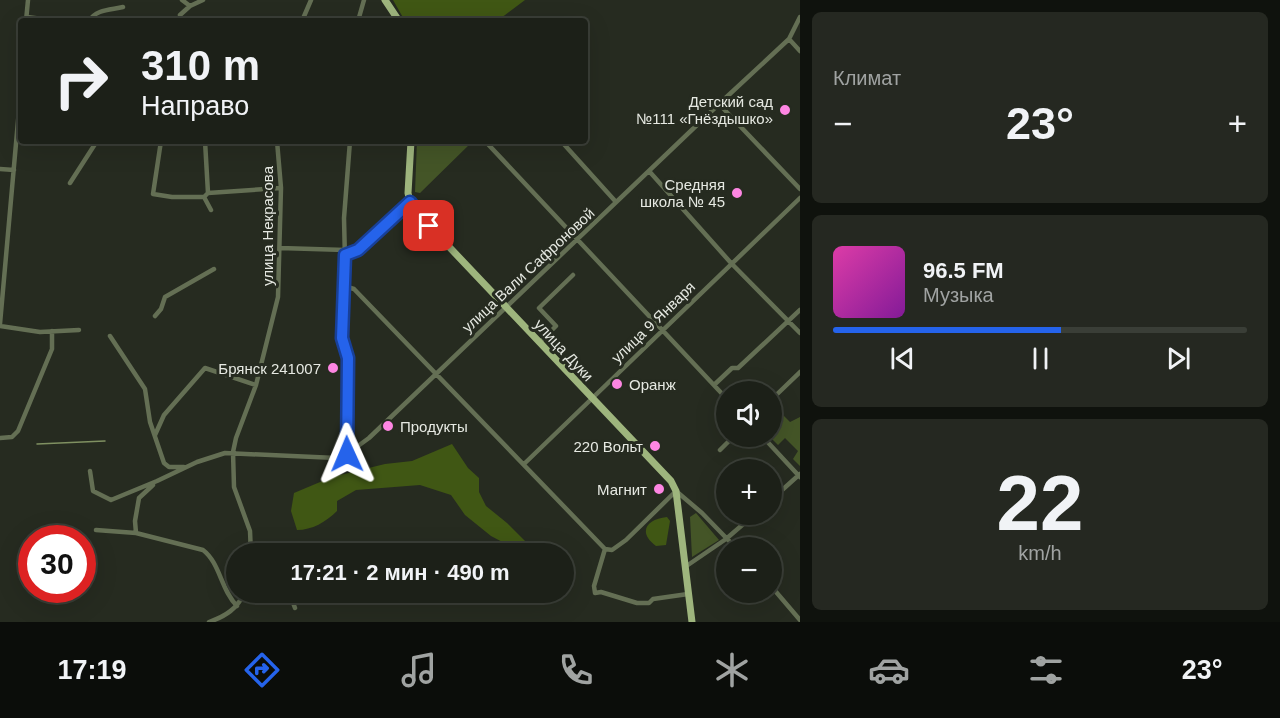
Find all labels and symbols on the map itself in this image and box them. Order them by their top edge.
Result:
place label: Детский сад №111 «Гнёздышко» [636,93,773,127]
marker: Детский сад №111 «Гнёздышко» [778,103,792,117]
street label: улица Некрасова [259,165,276,286]
place label: Средняя школа № 45 [640,176,725,210]
marker: Средняя школа № 45 [730,186,744,200]
pin [403,200,454,251]
street label: улица Вали Сафроновой [458,204,598,336]
street label: улица 9 Января [608,278,698,366]
street label: улица Дуки [531,316,597,384]
place label: Брянск 241007 [218,360,321,377]
marker: Брянск 241007 [326,361,340,375]
place label: Оранж [629,376,676,393]
marker: Оранж [610,377,624,391]
place label: Продукты [400,418,468,435]
marker: Продукты [381,419,395,433]
position arrow [315,422,379,486]
place label: 220 Вольт [574,438,643,455]
marker: 220 Вольт [648,439,662,453]
place label: Магнит [597,481,647,498]
marker: Магнит [652,482,666,496]
speed limit sign: 30 [18,525,96,603]

